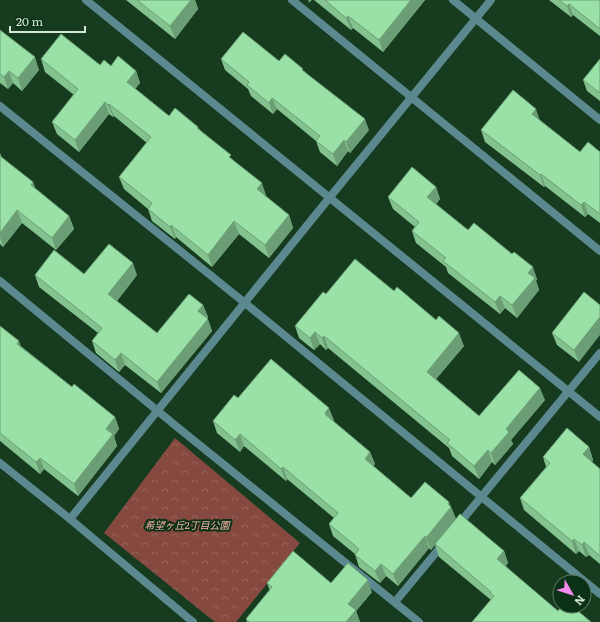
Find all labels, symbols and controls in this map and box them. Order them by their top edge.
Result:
scale bar [10,8,85,34]
text: 20 m [16,12,43,30]
park label: 希望ヶ丘2丁目公園 [144,517,232,532]
north arrow [552,574,592,614]
text: N [571,592,590,610]

